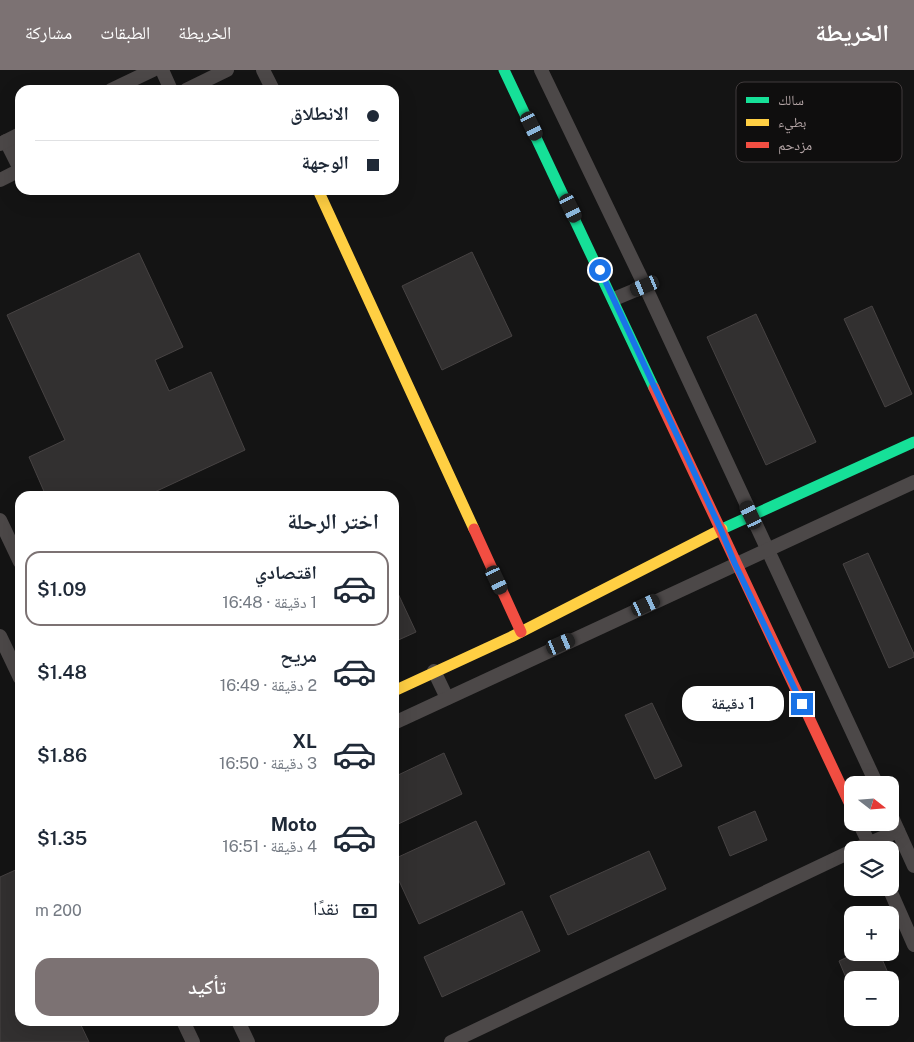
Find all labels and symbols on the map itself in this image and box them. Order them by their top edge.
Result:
legend [736,82,902,162]
text: سالك [778,92,804,108]
car [518,109,545,143]
text: بطيء [778,114,807,134]
text: مزدحم [778,137,812,155]
car [557,191,584,225]
route start [589,259,611,281]
car [628,273,661,299]
car [737,498,764,532]
car [483,563,510,597]
car [629,592,662,618]
car [544,631,577,657]
callout: 1 دقيقة [682,686,784,722]
route end [791,693,813,715]
north arrow [844,776,899,831]

